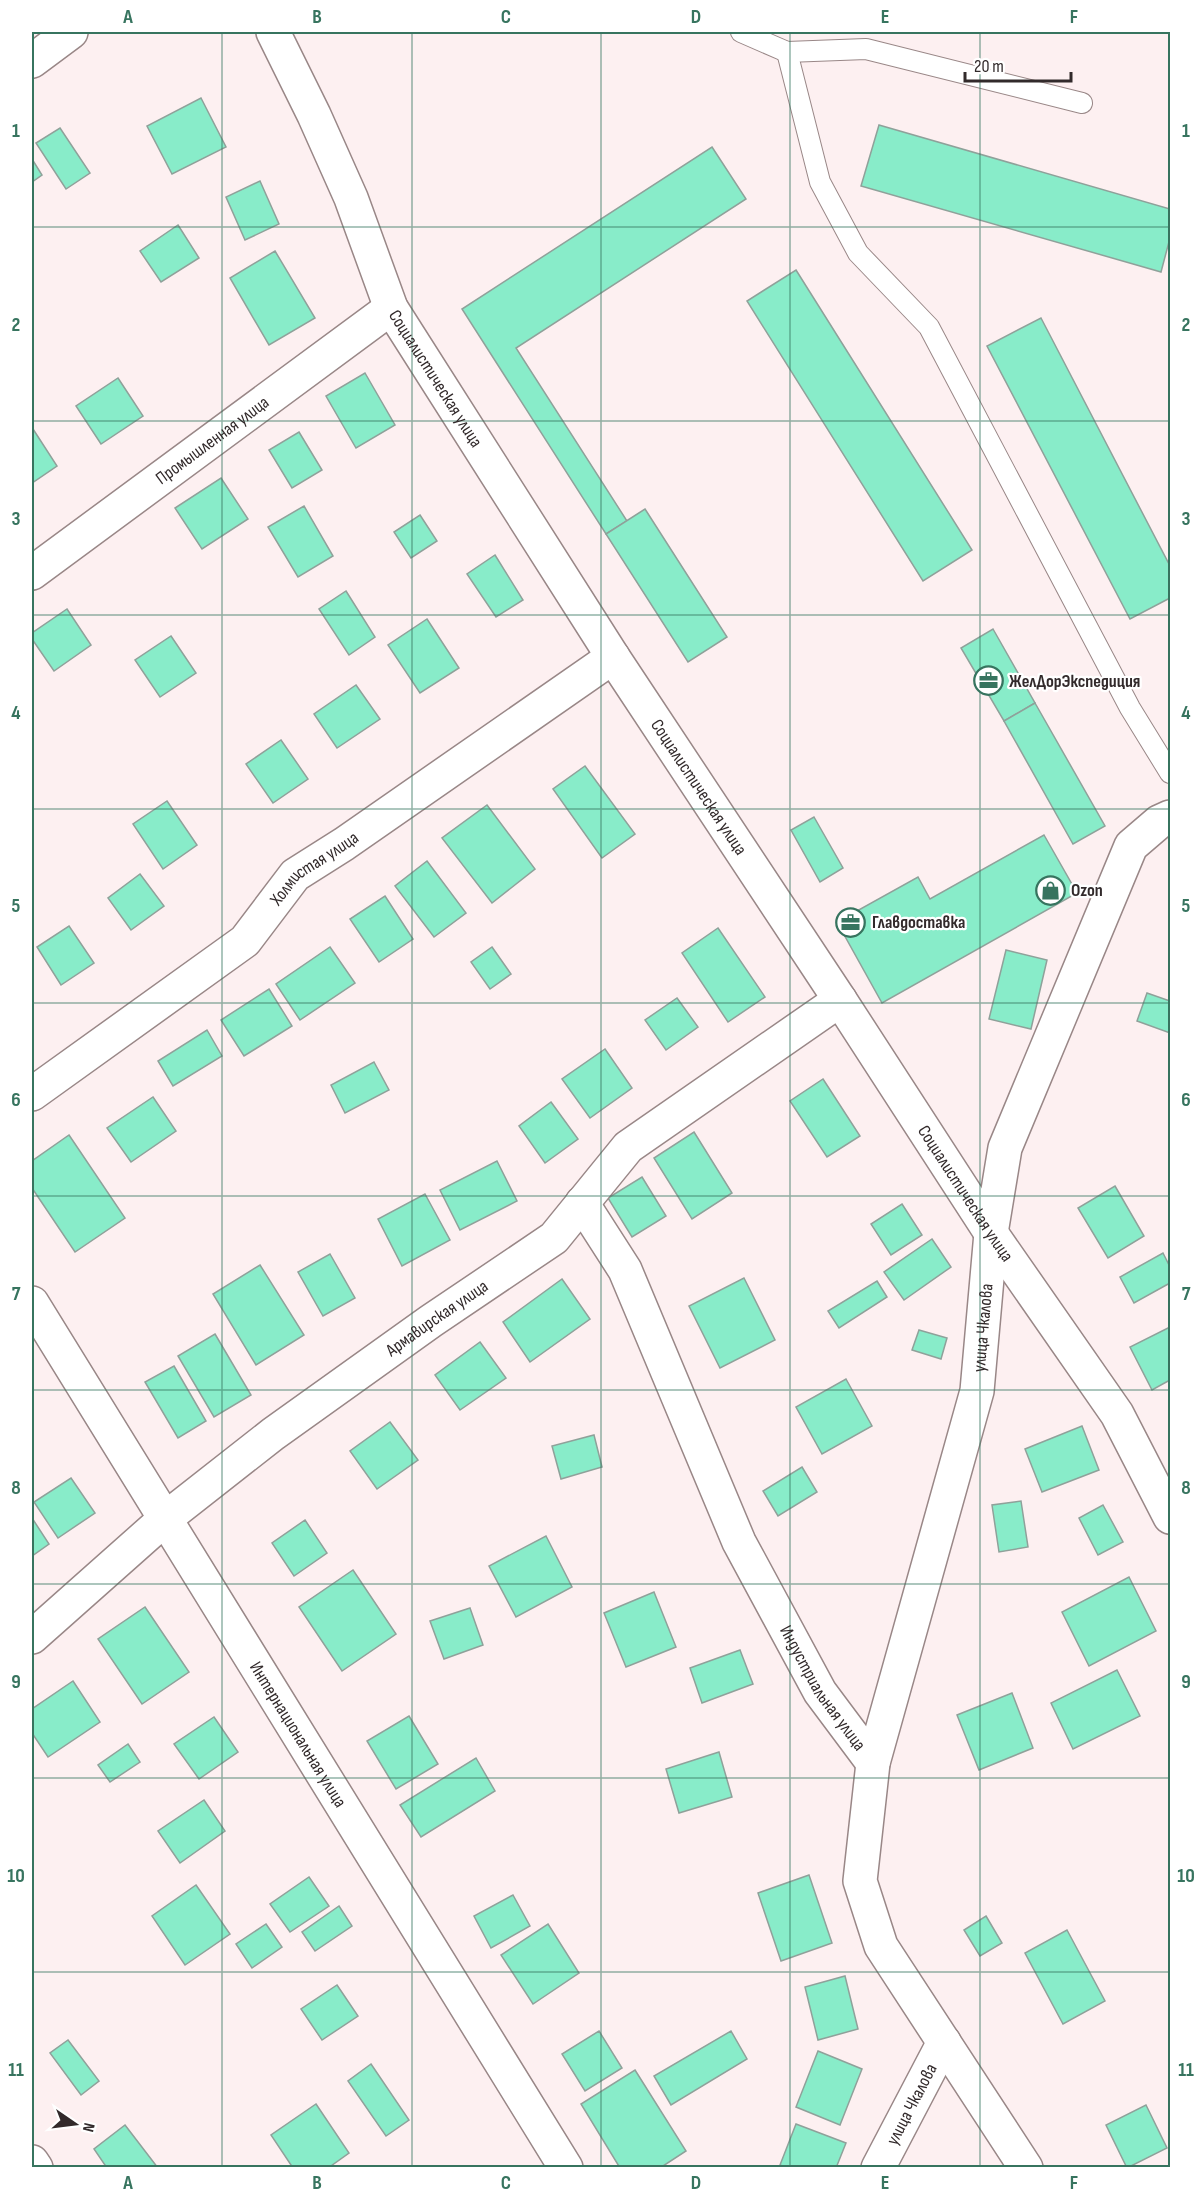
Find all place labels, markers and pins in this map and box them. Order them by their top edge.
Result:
office icon: ЖелДорЭкспедиция [972,665,1004,697]
place label: ЖелДорЭкспедиция [1009,671,1140,692]
shop icon: Ozon [1034,874,1066,906]
place label: Ozon [1071,880,1103,901]
office icon: Главдоставка [835,906,867,938]
place label: Главдоставка [872,912,965,933]

